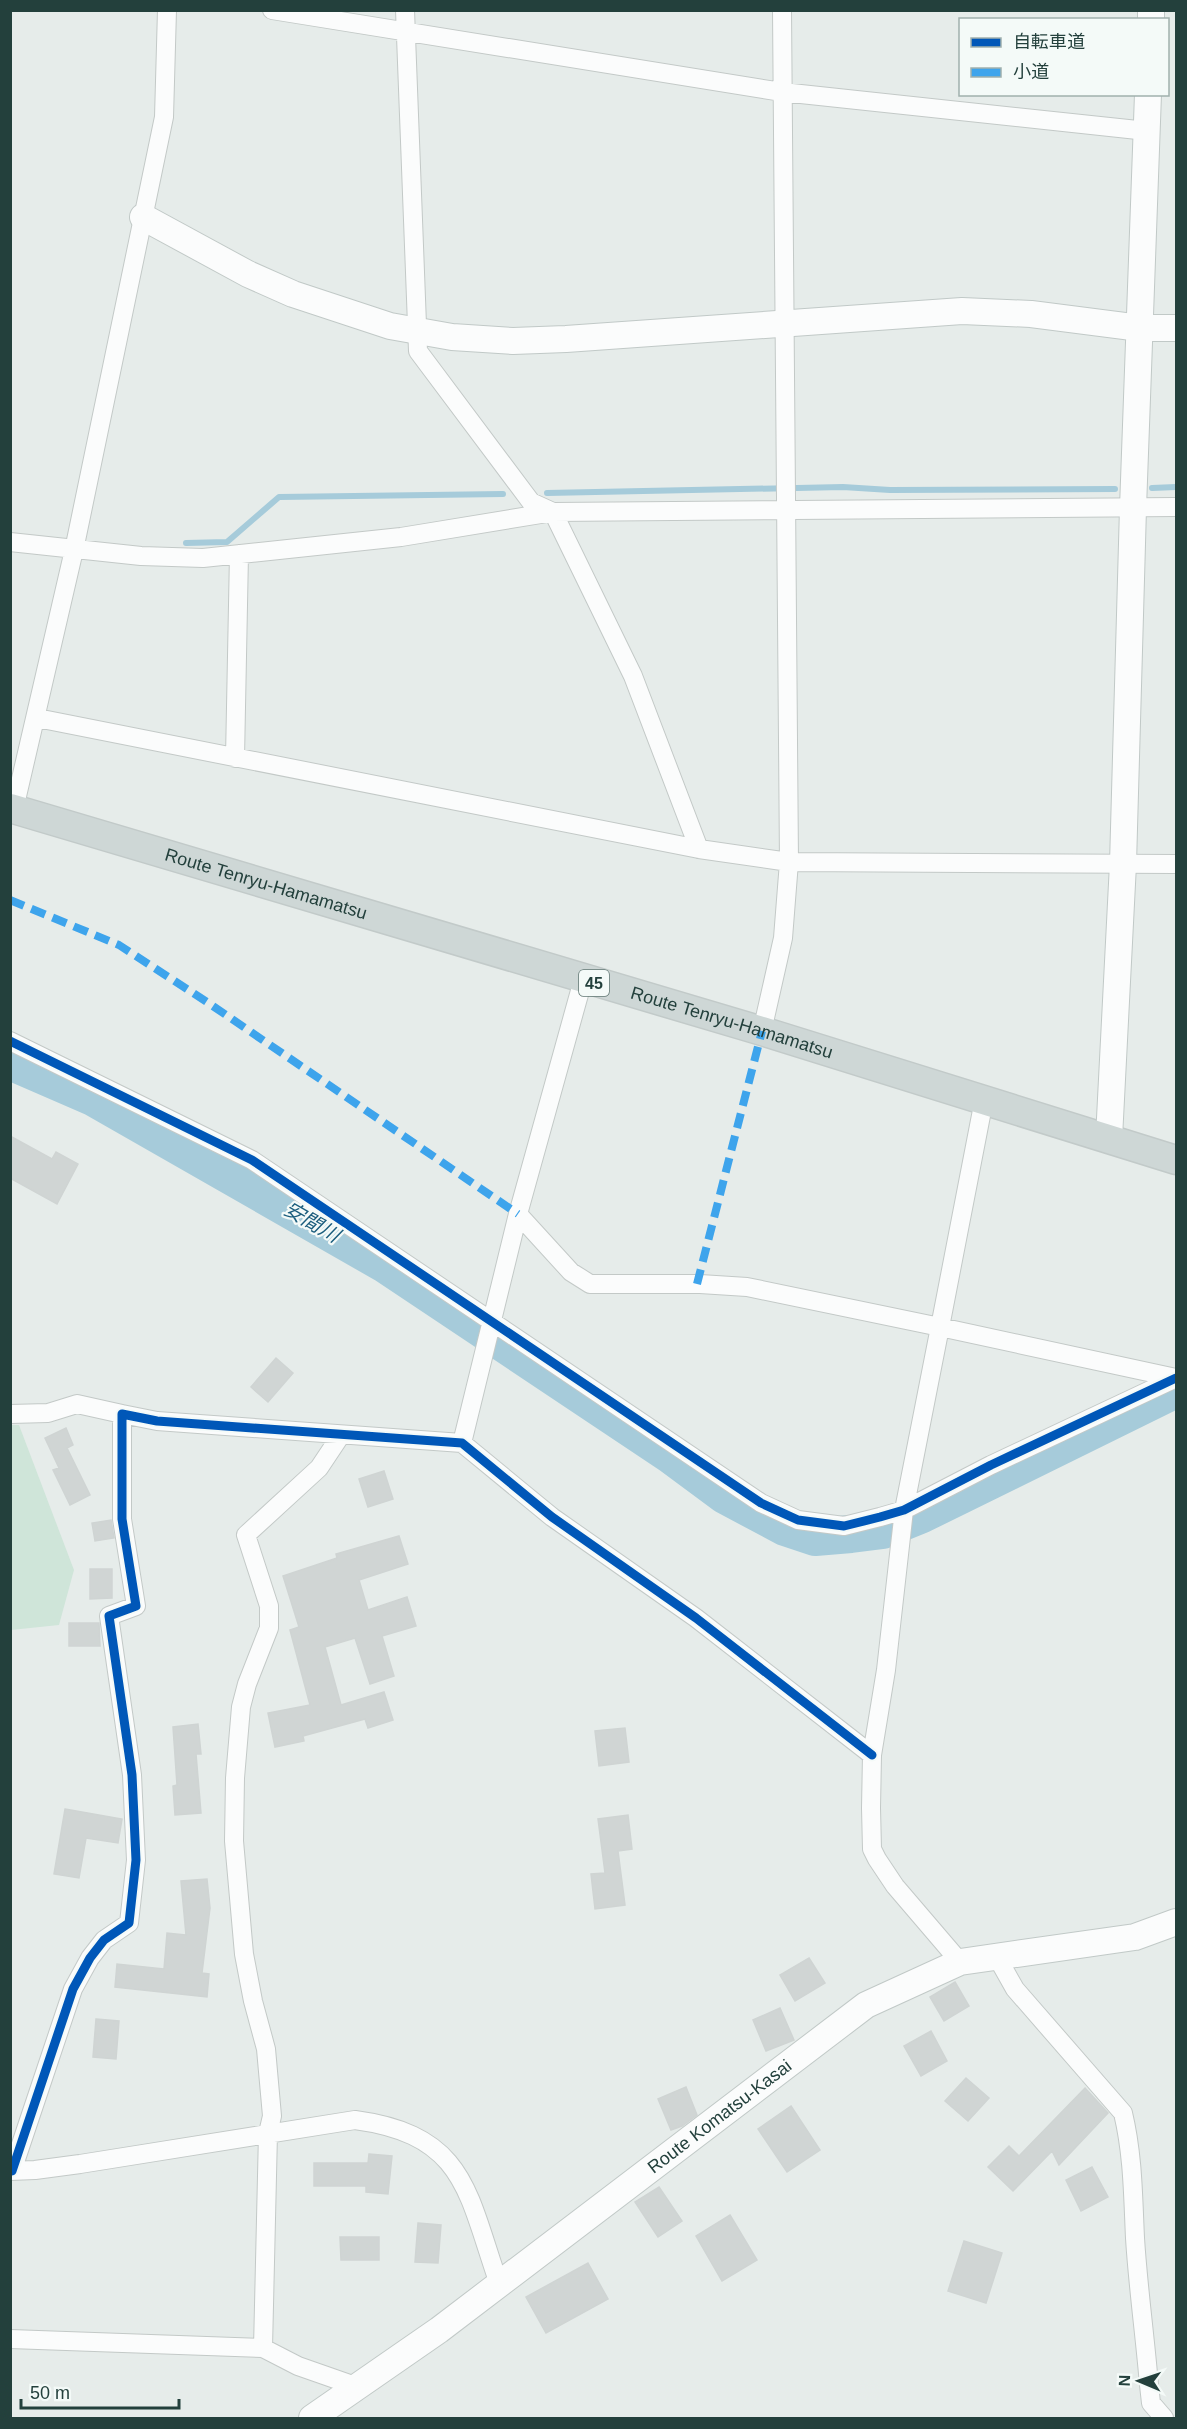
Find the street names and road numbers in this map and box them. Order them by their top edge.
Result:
street label: Route Tenryu-Hamamatsu [163,844,369,923]
road number: 45 [579,970,609,996]
street label: Route Tenryu-Hamamatsu [628,983,835,1062]
street label: Route Komatsu-Kasai [644,2056,795,2178]

